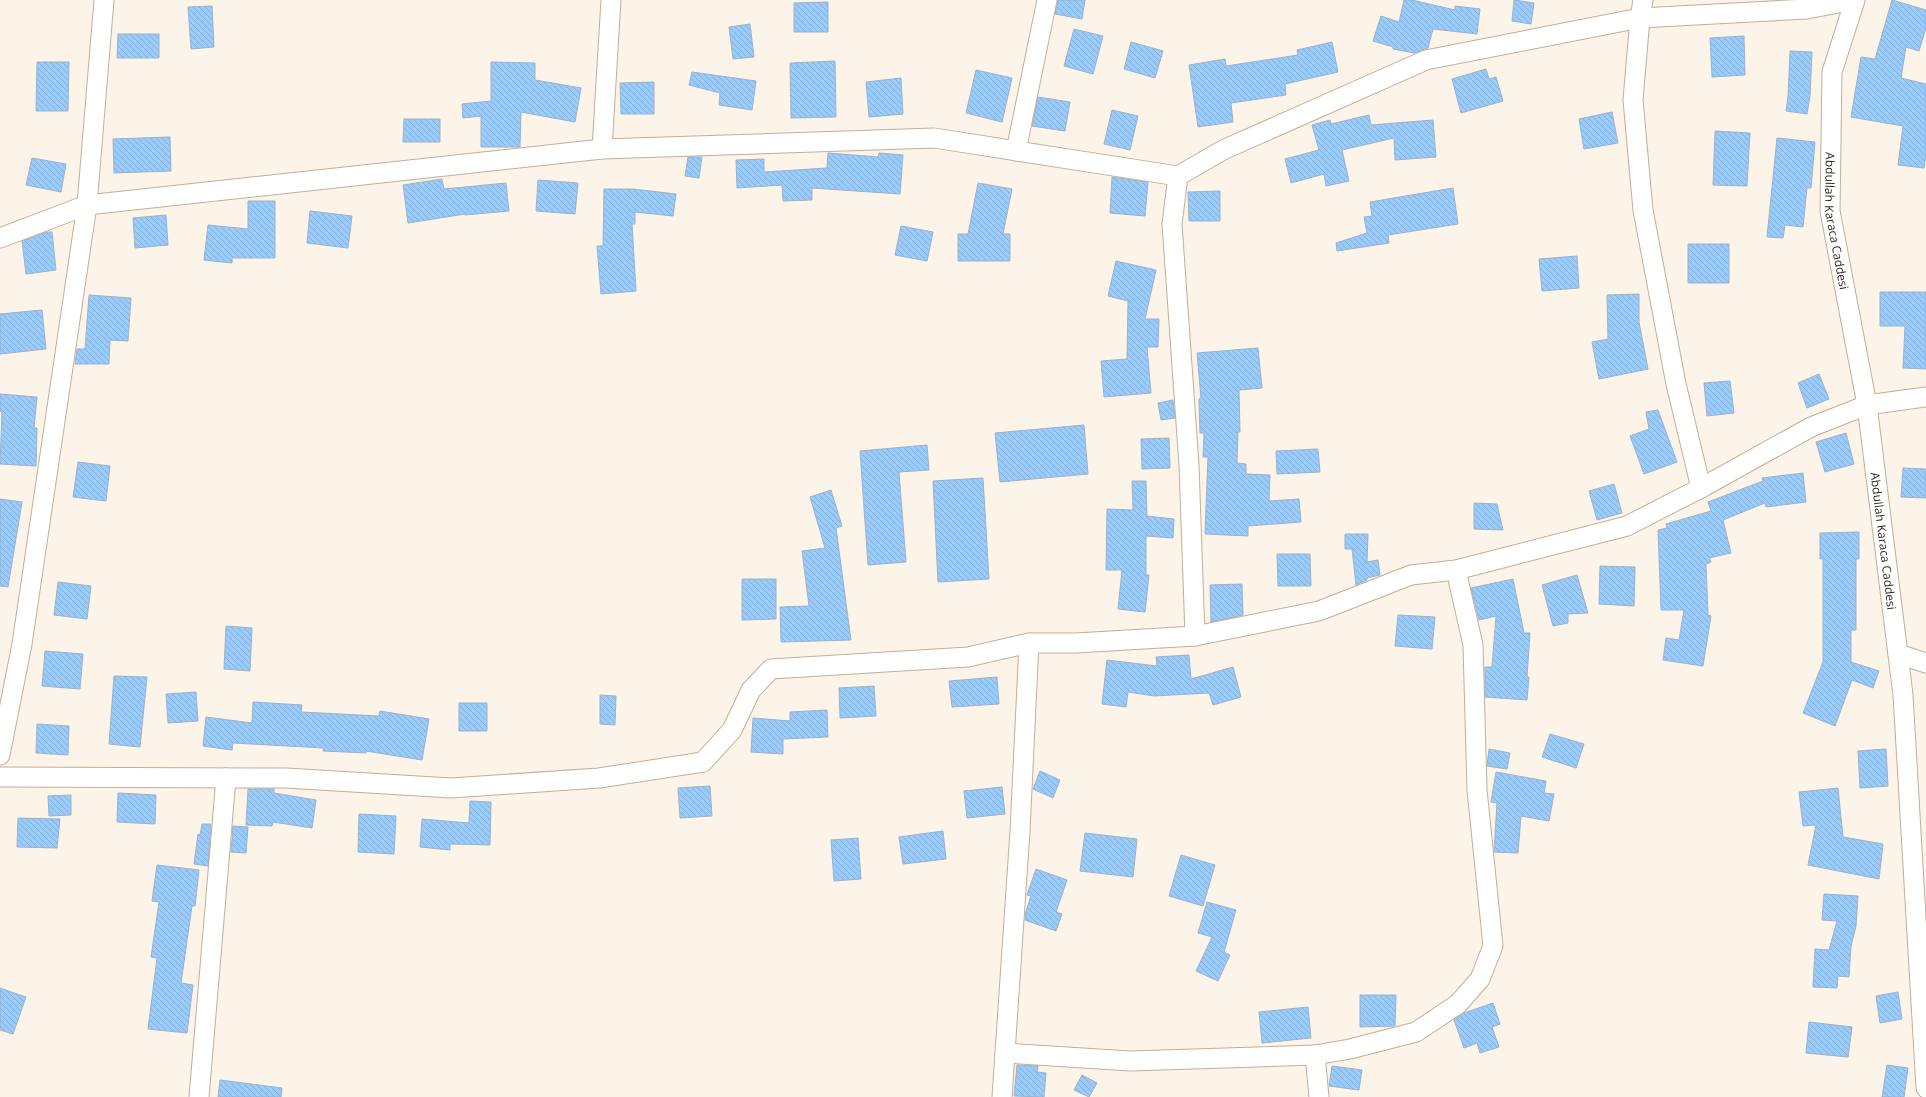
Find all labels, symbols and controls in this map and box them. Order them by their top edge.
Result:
street label: Abdullah Karaca Caddesi [1821,152,1853,291]
street label: Abdullah Karaca Caddesi [1867,471,1901,611]

